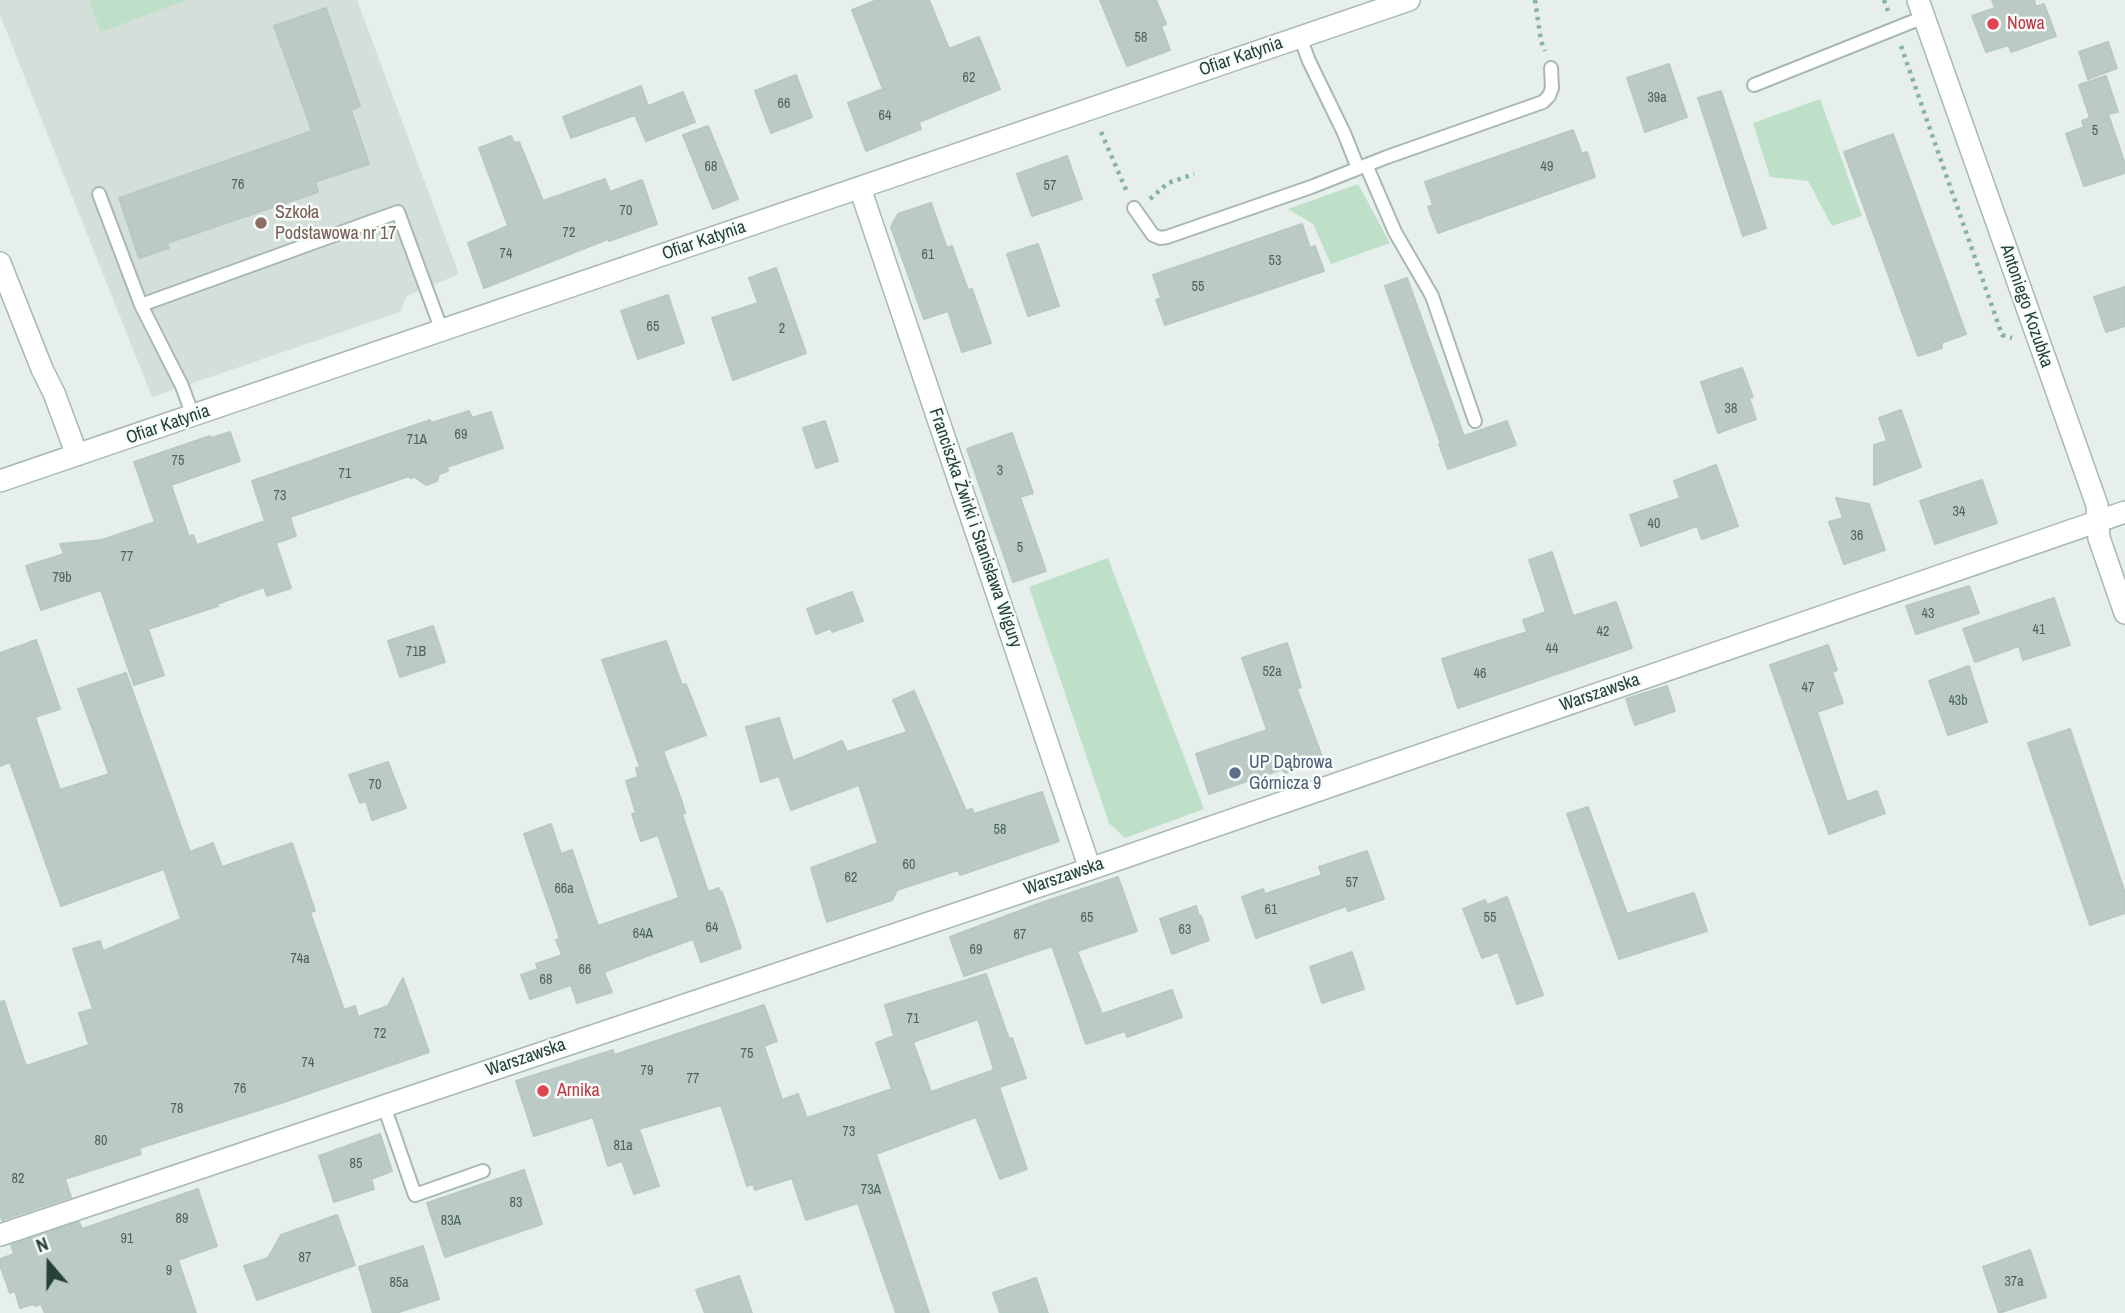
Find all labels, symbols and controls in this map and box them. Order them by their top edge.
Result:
place label: Nowa [2007,13,2045,35]
marker: Nowa [1985,16,2001,32]
house number: 58 [1135,30,1147,46]
street label: Ofiar Katynia [1196,33,1286,81]
house number: 62 [963,70,975,86]
house number: 39a [1647,90,1667,106]
house number: 66 [778,96,790,112]
house number: 64 [879,108,891,124]
house number: 5 [2092,123,2098,139]
house number: 68 [705,159,717,175]
house number: 49 [1541,159,1553,175]
house number: 76 [232,177,244,193]
house number: 57 [1044,178,1056,194]
place label: Szkoła Podstawowa nr 17 [275,202,396,244]
house number: 70 [620,203,632,219]
marker: Szkoła Podstawowa nr 17 [253,215,269,231]
street label: Ofiar Katynia [659,217,749,265]
house number: 72 [563,225,575,241]
street label: Antoniego Kozubka [1995,242,2057,370]
house number: 74 [500,246,512,262]
house number: 61 [922,247,934,263]
house number: 53 [1269,253,1281,269]
house number: 55 [1192,279,1204,295]
house number: 65 [647,319,659,335]
house number: 2 [779,321,785,337]
street label: Ofiar Katynia [123,401,213,449]
house number: 38 [1725,401,1737,417]
street label: Franciszka Żwirki i Stanisława Wigury [924,405,1026,651]
house number: 69 [455,427,467,443]
house number: 71A [407,432,427,448]
house number: 75 [172,453,184,469]
house number: 3 [997,463,1003,479]
house number: 71 [339,466,351,482]
house number: 73 [274,488,286,504]
house number: 34 [1953,504,1965,520]
house number: 40 [1648,516,1660,532]
house number: 36 [1851,528,1863,544]
house number: 5 [1017,540,1023,556]
house number: 77 [121,549,133,565]
house number: 79b [52,570,72,586]
house number: 43 [1922,606,1934,622]
house number: 41 [2033,622,2045,638]
house number: 42 [1597,624,1609,640]
house number: 44 [1546,641,1558,657]
house number: 71B [406,644,426,660]
house number: 52a [1262,664,1282,680]
house number: 46 [1474,666,1486,682]
street label: Warszawska [1557,669,1643,717]
house number: 47 [1802,680,1814,696]
house number: 43b [1948,693,1968,709]
place label: UP Dąbrowa Górnicza 9 [1249,752,1333,794]
marker: UP Dąbrowa Górnicza 9 [1227,765,1243,781]
house number: 70 [369,777,381,793]
house number: 58 [994,822,1006,838]
street label: Warszawska [1021,853,1107,901]
house number: 60 [903,857,915,873]
house number: 62 [845,870,857,886]
house number: 57 [1346,875,1358,891]
house number: 66a [554,881,574,897]
house number: 61 [1265,902,1277,918]
house number: 65 [1081,910,1093,926]
house number: 55 [1484,910,1496,926]
house number: 64 [706,920,718,936]
house number: 63 [1179,922,1191,938]
house number: 64A [633,926,653,942]
house number: 67 [1014,927,1026,943]
house number: 69 [970,942,982,958]
house number: 74a [290,951,310,967]
house number: 66 [579,962,591,978]
house number: 68 [540,972,552,988]
house number: 71 [907,1011,919,1027]
house number: 72 [374,1026,386,1042]
street label: Warszawska [483,1034,569,1082]
house number: 75 [741,1046,753,1062]
house number: 74 [302,1055,314,1071]
house number: 79 [641,1063,653,1079]
house number: 77 [687,1071,699,1087]
place label: Arnika [557,1080,600,1102]
house number: 76 [234,1081,246,1097]
marker: Arnika [535,1083,551,1099]
house number: 78 [171,1101,183,1117]
house number: 73 [843,1124,855,1140]
house number: 80 [95,1133,107,1149]
house number: 81a [613,1138,633,1154]
house number: 85 [350,1156,362,1172]
house number: 82 [12,1171,24,1187]
house number: 73A [861,1182,881,1198]
house number: 83 [510,1195,522,1211]
house number: 89 [176,1211,188,1227]
house number: 83A [441,1213,461,1229]
north arrow [14,1229,84,1299]
text: N [32,1230,52,1258]
house number: 91 [121,1231,133,1247]
house number: 87 [299,1250,311,1266]
house number: 9 [166,1263,172,1279]
house number: 37a [2004,1274,2024,1290]
house number: 85a [389,1275,409,1291]

